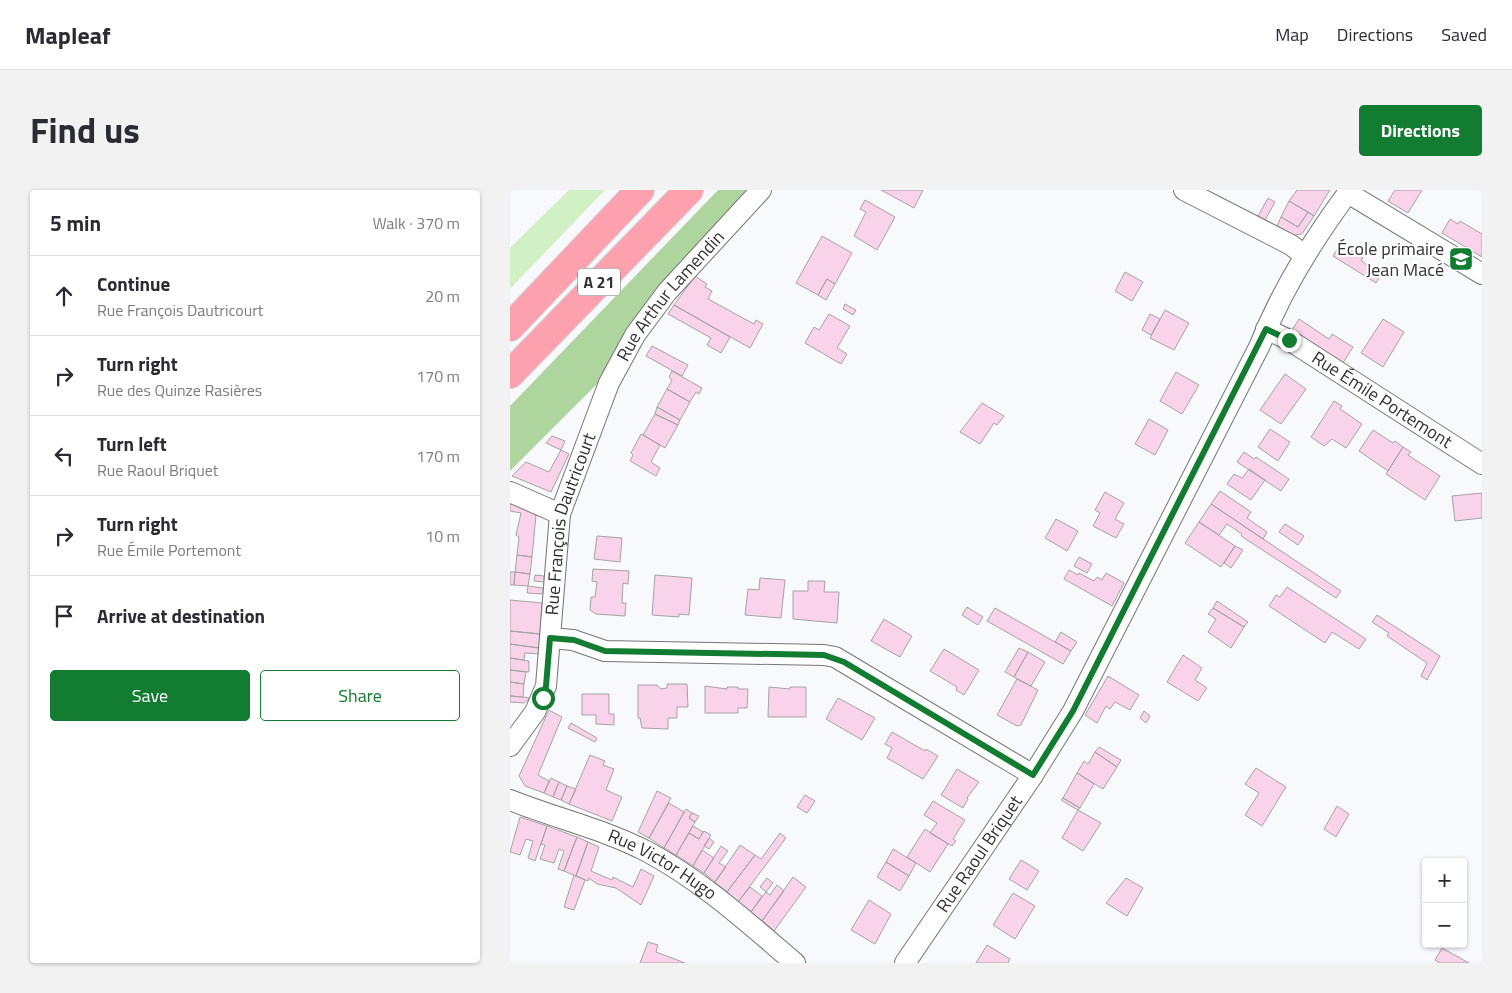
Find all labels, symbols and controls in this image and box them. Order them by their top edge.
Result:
text: Mapleaf [25,17,110,53]
text: Map [1275,21,1309,48]
text: Directions [1337,21,1413,48]
text: Saved [1441,21,1487,48]
text: Find us [30,103,140,157]
button: Directions [1359,105,1482,156]
text: 5 min [50,207,101,239]
text: Walk · 370 m [372,211,460,235]
street label: Rue Arthur Lamendin [609,224,730,366]
place label: École primaire Jean Macé [1337,235,1444,283]
school or university icon: École primaire Jean Macé [1448,246,1474,272]
road number: A 21 [578,268,620,295]
text: Continue [97,269,170,298]
icon: ahead [50,282,78,310]
text: 20 m [425,284,460,308]
text: Rue François Dautricourt [97,298,263,322]
route end [1278,329,1301,352]
street label: Rue Émile Portemont [1307,344,1458,455]
text: Turn right [97,349,178,378]
icon: right [50,362,78,390]
text: 170 m [416,364,460,388]
text: Rue des Quinze Rasières [97,378,262,402]
street label: Rue François Dautricourt [538,428,602,616]
text: Turn left [97,429,167,458]
icon: left [50,442,78,470]
text: 170 m [416,444,460,468]
text: Rue Raoul Briquet [97,458,218,482]
text: Turn right [97,509,178,538]
icon: right [50,522,78,550]
text: 10 m [425,524,460,548]
text: Rue Émile Portemont [97,538,241,562]
text: Arrive at destination [97,601,265,630]
icon: arrive [50,602,78,630]
button: Save [50,670,250,721]
button: Share [260,670,460,721]
route start [532,687,555,710]
street label: Rue Raoul Briquet [929,789,1029,918]
street label: Rue Victor Hugo [604,822,723,906]
map controls [1422,858,1467,948]
button: + [1422,858,1467,903]
button: − [1422,903,1467,948]

